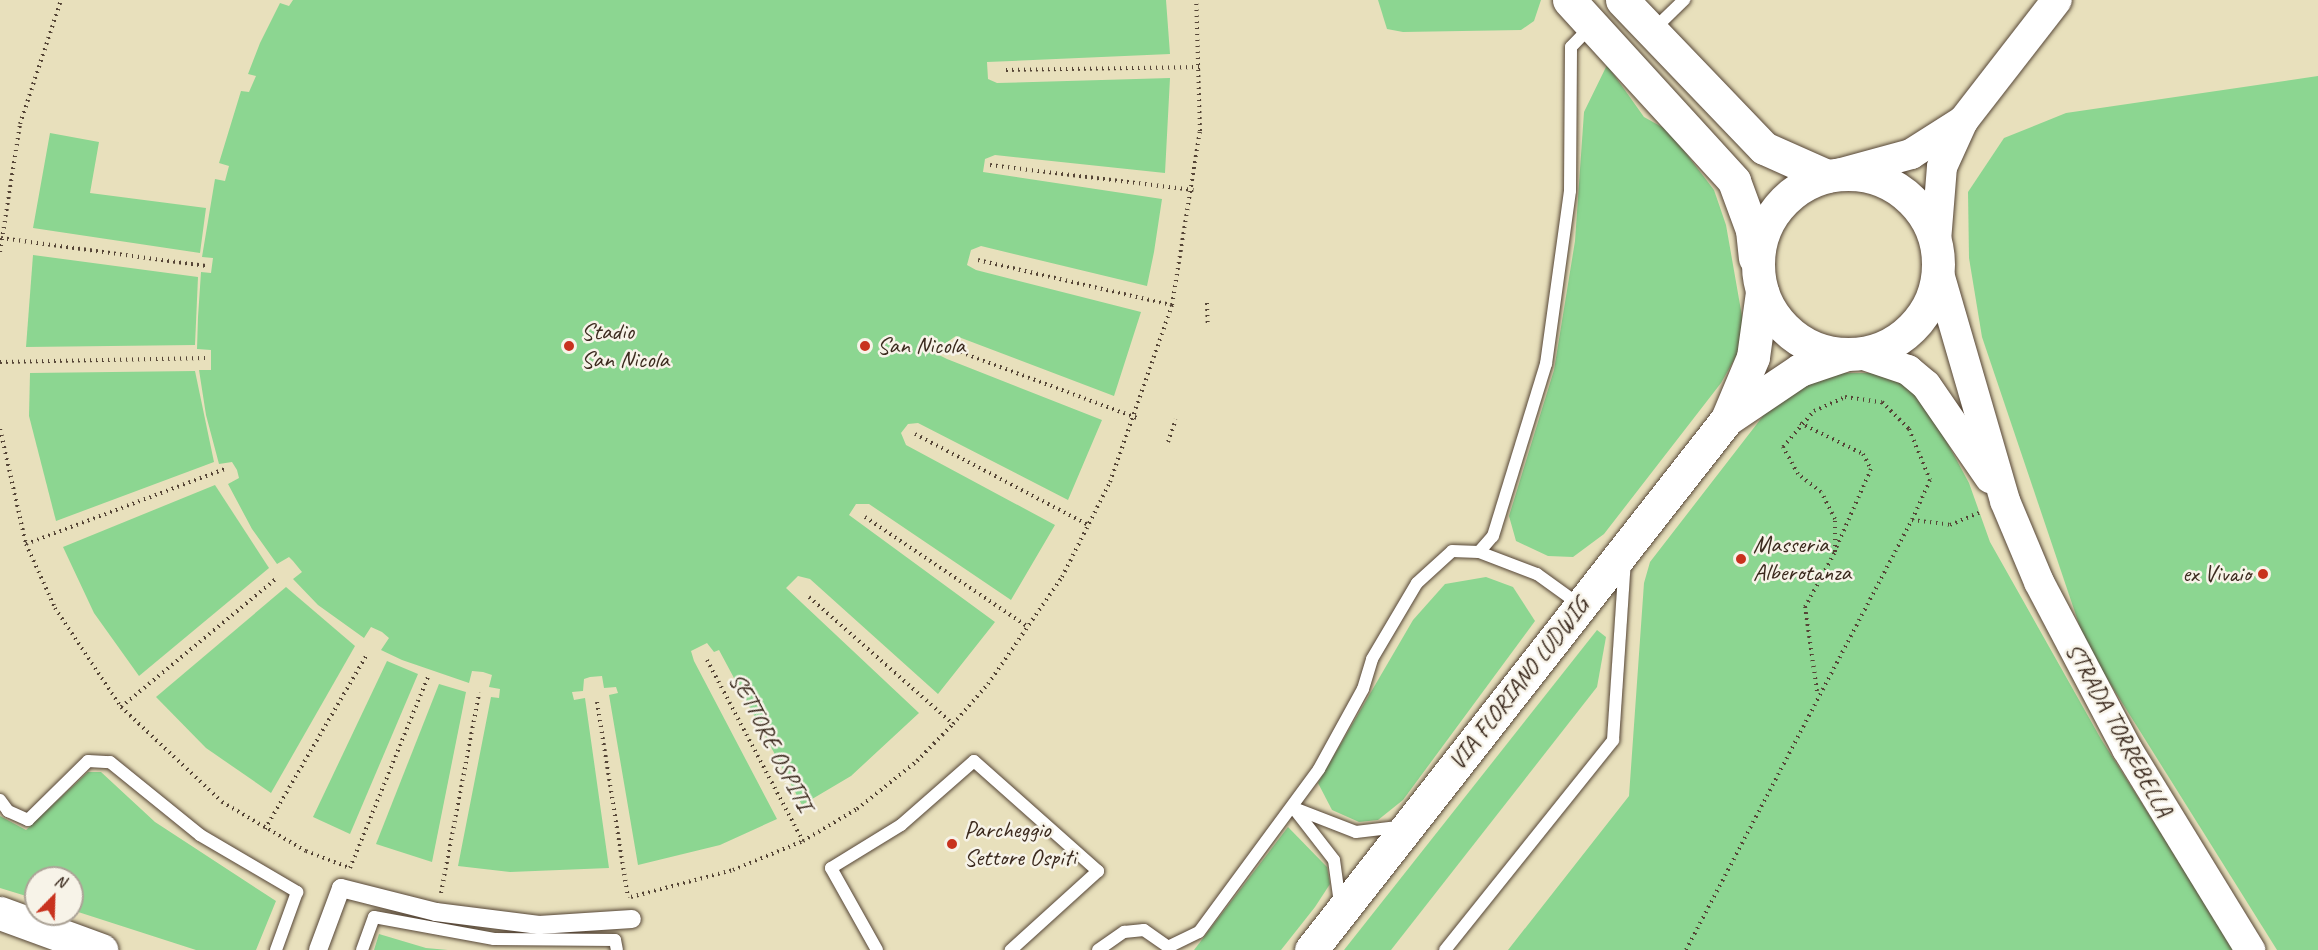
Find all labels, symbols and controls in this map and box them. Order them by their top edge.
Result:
place label: Stadio San Nicola [581,318,670,374]
place label: San Nicola [877,332,966,360]
marker: Stadio San Nicola [562,339,576,353]
marker: San Nicola [858,339,872,353]
place label: Masseria Alberotanza [1753,531,1851,587]
marker: Masseria Alberotanza [1734,552,1748,566]
place label: ex Vivaio [2182,560,2251,588]
marker: ex Vivaio [2256,567,2270,581]
street label: VIA FLORIANO LUDWIG [1443,593,1595,775]
street label: STRADA TORREBELLA [2059,638,2179,822]
street label: SETTORE OSPITI [723,668,819,816]
place label: Parcheggio Settore Ospiti [964,816,1076,872]
marker: Parcheggio Settore Ospiti [945,837,959,851]
north arrow [24,866,84,926]
text: N [52,870,69,892]

